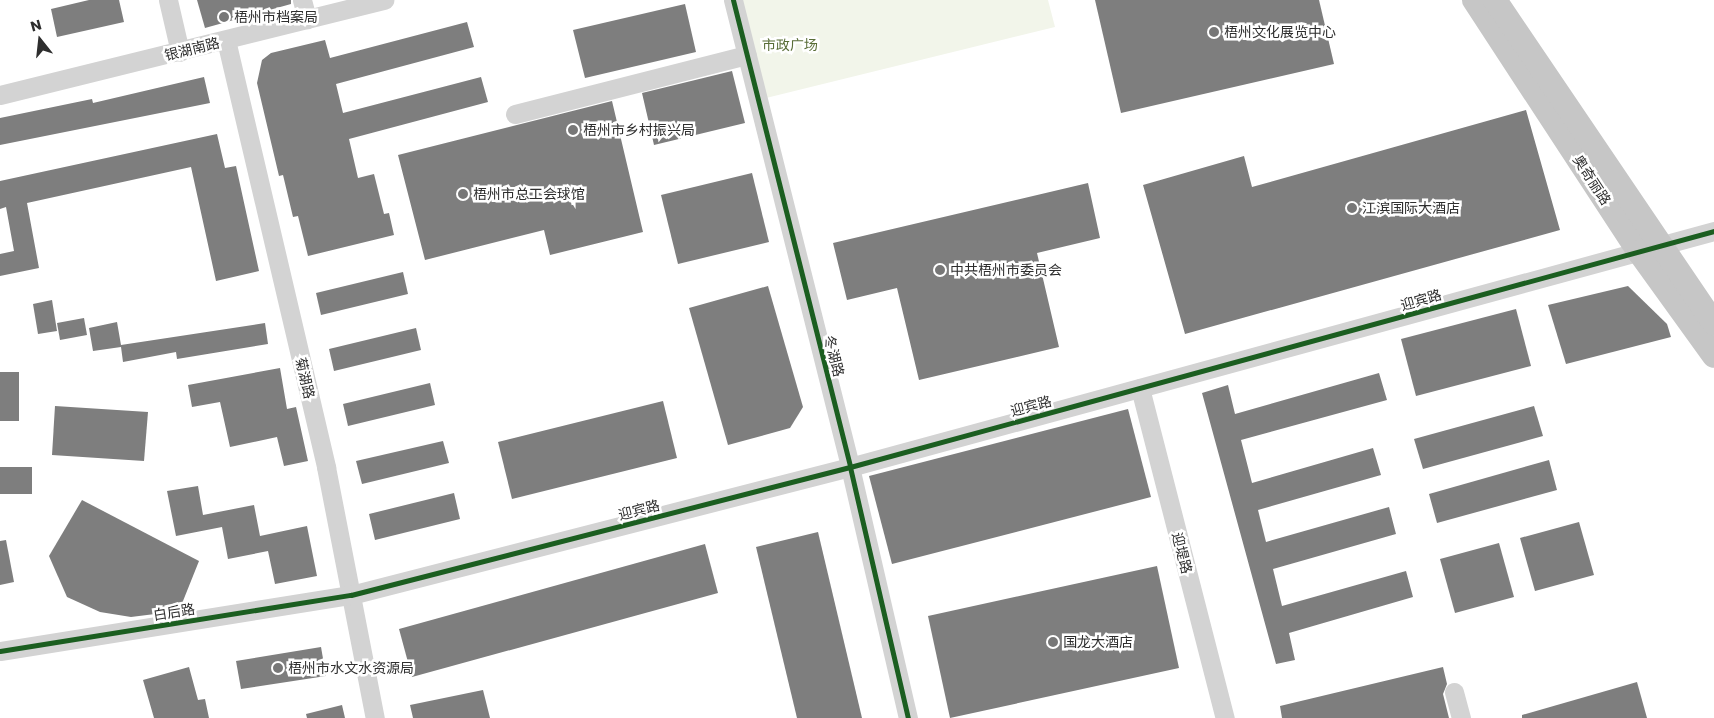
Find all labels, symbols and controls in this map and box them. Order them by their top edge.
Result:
place label: 梧州市档案局 [234,9,318,25]
marker: 梧州市档案局 [218,11,230,23]
north arrow [15,15,65,65]
text: N [28,15,44,37]
place label: 梧州文化展览中心 [1224,24,1336,40]
marker: 梧州文化展览中心 [1208,26,1220,38]
street label: 银湖南路 [163,34,221,64]
park label: 市政广场 [762,37,818,53]
place label: 梧州市乡村振兴局 [583,122,695,138]
marker: 梧州市乡村振兴局 [567,124,579,136]
street label: 奥奇丽路 [1570,152,1614,208]
place label: 梧州市总工会球馆 [473,186,585,202]
marker: 梧州市总工会球馆 [457,188,469,200]
place label: 江滨国际大酒店 [1362,200,1460,216]
marker: 江滨国际大酒店 [1346,202,1358,214]
place label: 中共梧州市委员会 [950,262,1062,278]
marker: 中共梧州市委员会 [934,264,946,276]
street label: 迎宾路 [1398,286,1444,314]
street label: 冬湖路 [821,334,847,378]
street label: 菊湖路 [292,356,318,400]
street label: 迎宾路 [1009,392,1053,420]
street label: 迎宾路 [617,497,661,523]
street label: 迎堤路 [1169,531,1195,575]
street label: 白后路 [152,600,196,624]
place label: 国龙大酒店 [1063,634,1133,650]
marker: 国龙大酒店 [1047,636,1059,648]
place label: 梧州市水文水资源局 [288,660,414,676]
marker: 梧州市水文水资源局 [272,662,284,674]

